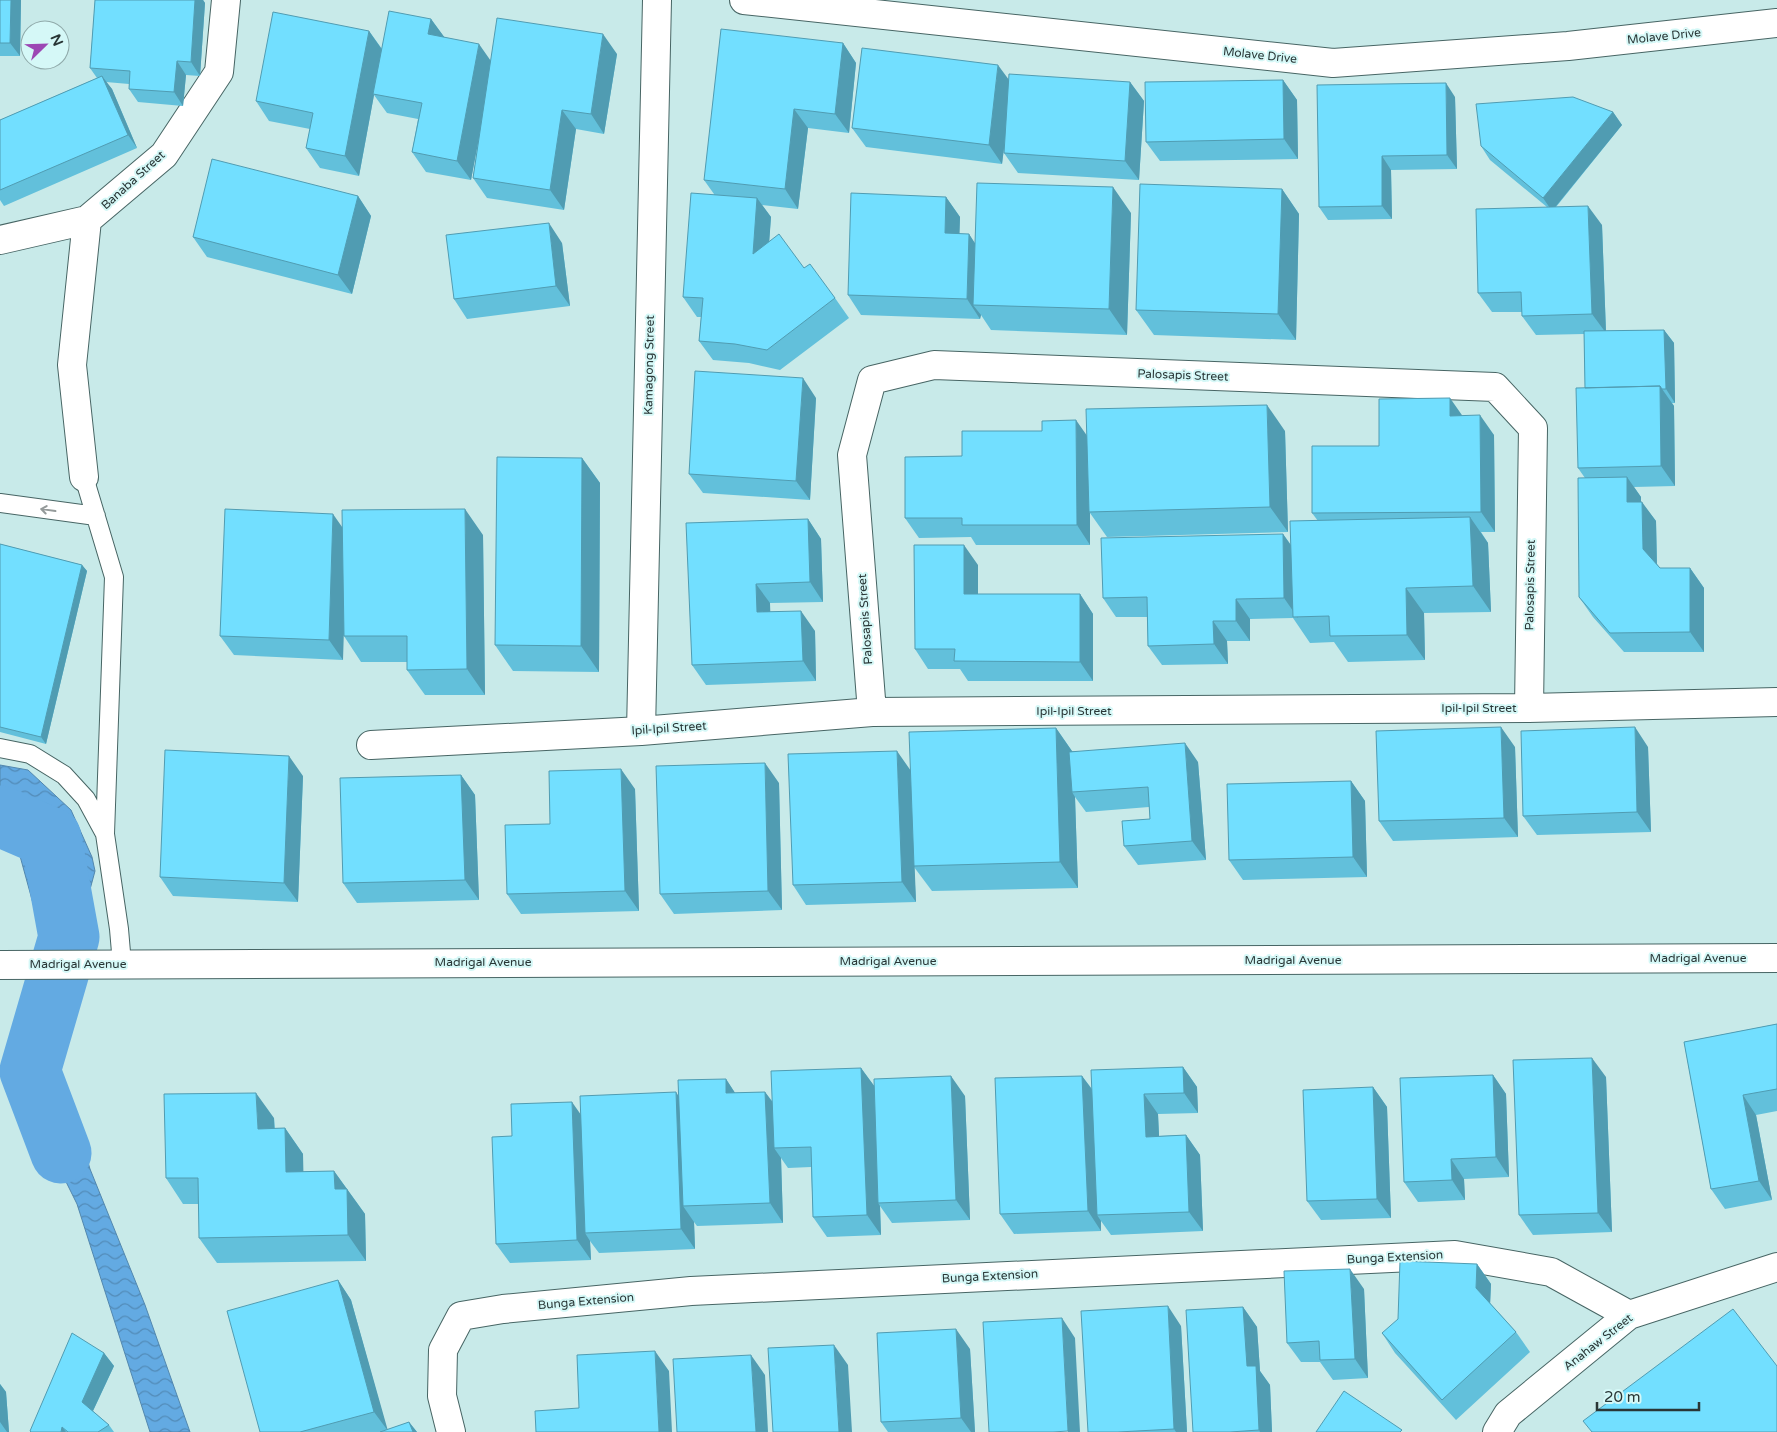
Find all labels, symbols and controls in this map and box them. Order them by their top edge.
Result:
north arrow [20,20,70,70]
street label: Molave Drive [1626,25,1702,47]
text: N [46,32,67,49]
street label: Molave Drive [1222,44,1298,66]
street label: Banaba Street [98,147,168,212]
street label: Kamagong Street [641,315,657,415]
street label: Palosapis Street [1137,366,1229,384]
one-way arrow [40,504,56,514]
street label: Palosapis Street [1522,539,1538,631]
street label: Palosapis Street [855,573,875,665]
street label: Ipil-Ipil Street [1441,701,1517,715]
street label: Ipil-Ipil Street [1036,704,1112,718]
street label: Ipil-Ipil Street [631,718,707,738]
street label: Madrigal Avenue [1650,951,1747,965]
street label: Madrigal Avenue [1245,953,1342,967]
street label: Madrigal Avenue [840,954,937,968]
street label: Madrigal Avenue [435,955,532,969]
street label: Madrigal Avenue [30,957,127,971]
street label: Bunga Extension [1347,1247,1443,1267]
street label: Bunga Extension [942,1266,1038,1286]
street label: Bunga Extension [537,1290,635,1312]
street label: Anahaw Street [1561,1310,1636,1373]
scale bar [1597,1380,1700,1412]
text: 20 m [1604,1388,1641,1406]

